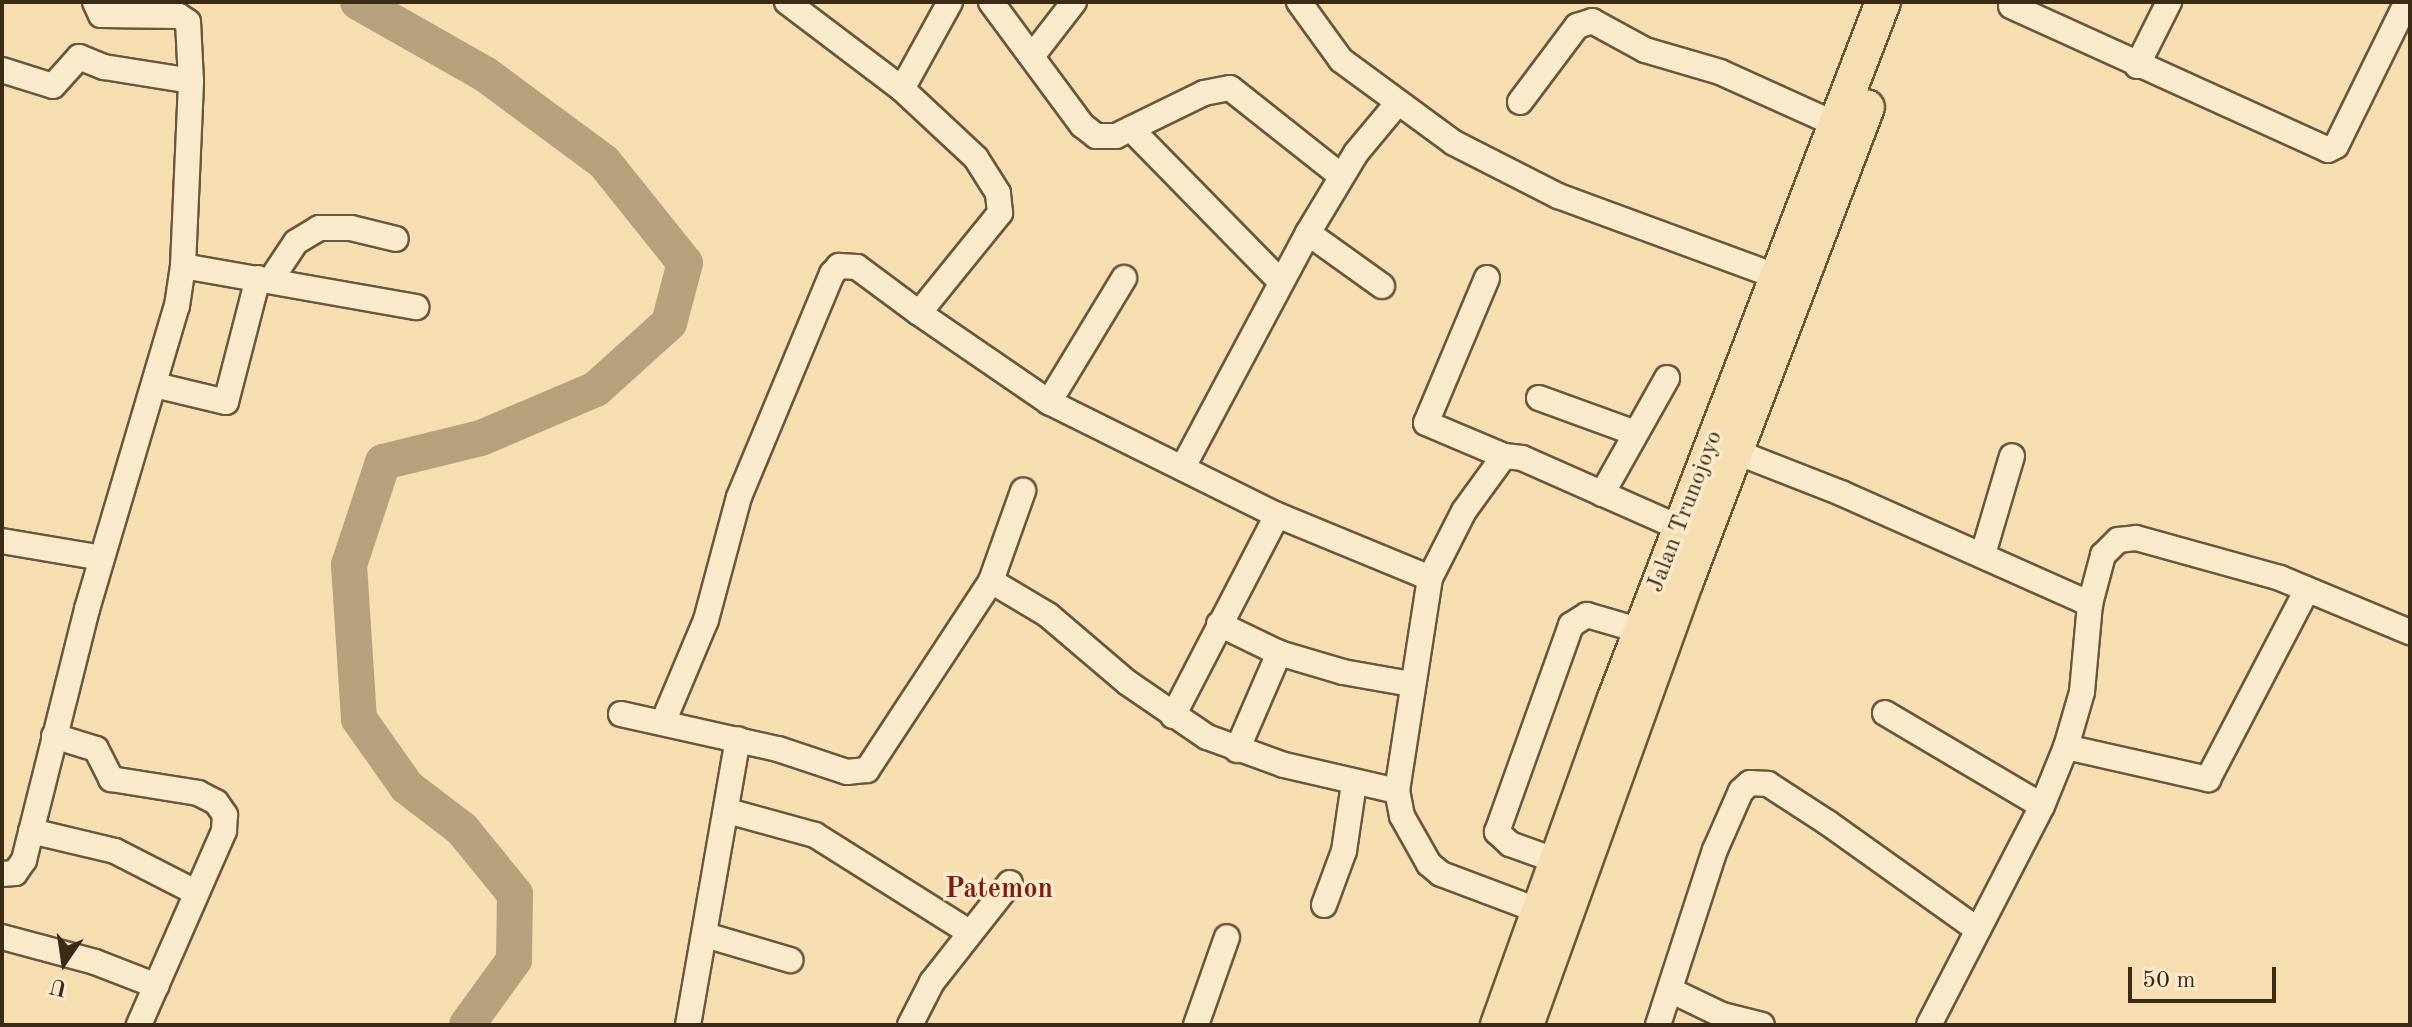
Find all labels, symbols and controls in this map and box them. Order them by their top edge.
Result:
street label: Jalan Trunojoyo [1642,427,1730,597]
district label: Patemon [945,873,1053,907]
north arrow [24,923,104,1003]
scale bar [2132,951,2280,1001]
text: 50 m [2142,969,2196,993]
text: U [48,974,70,999]

